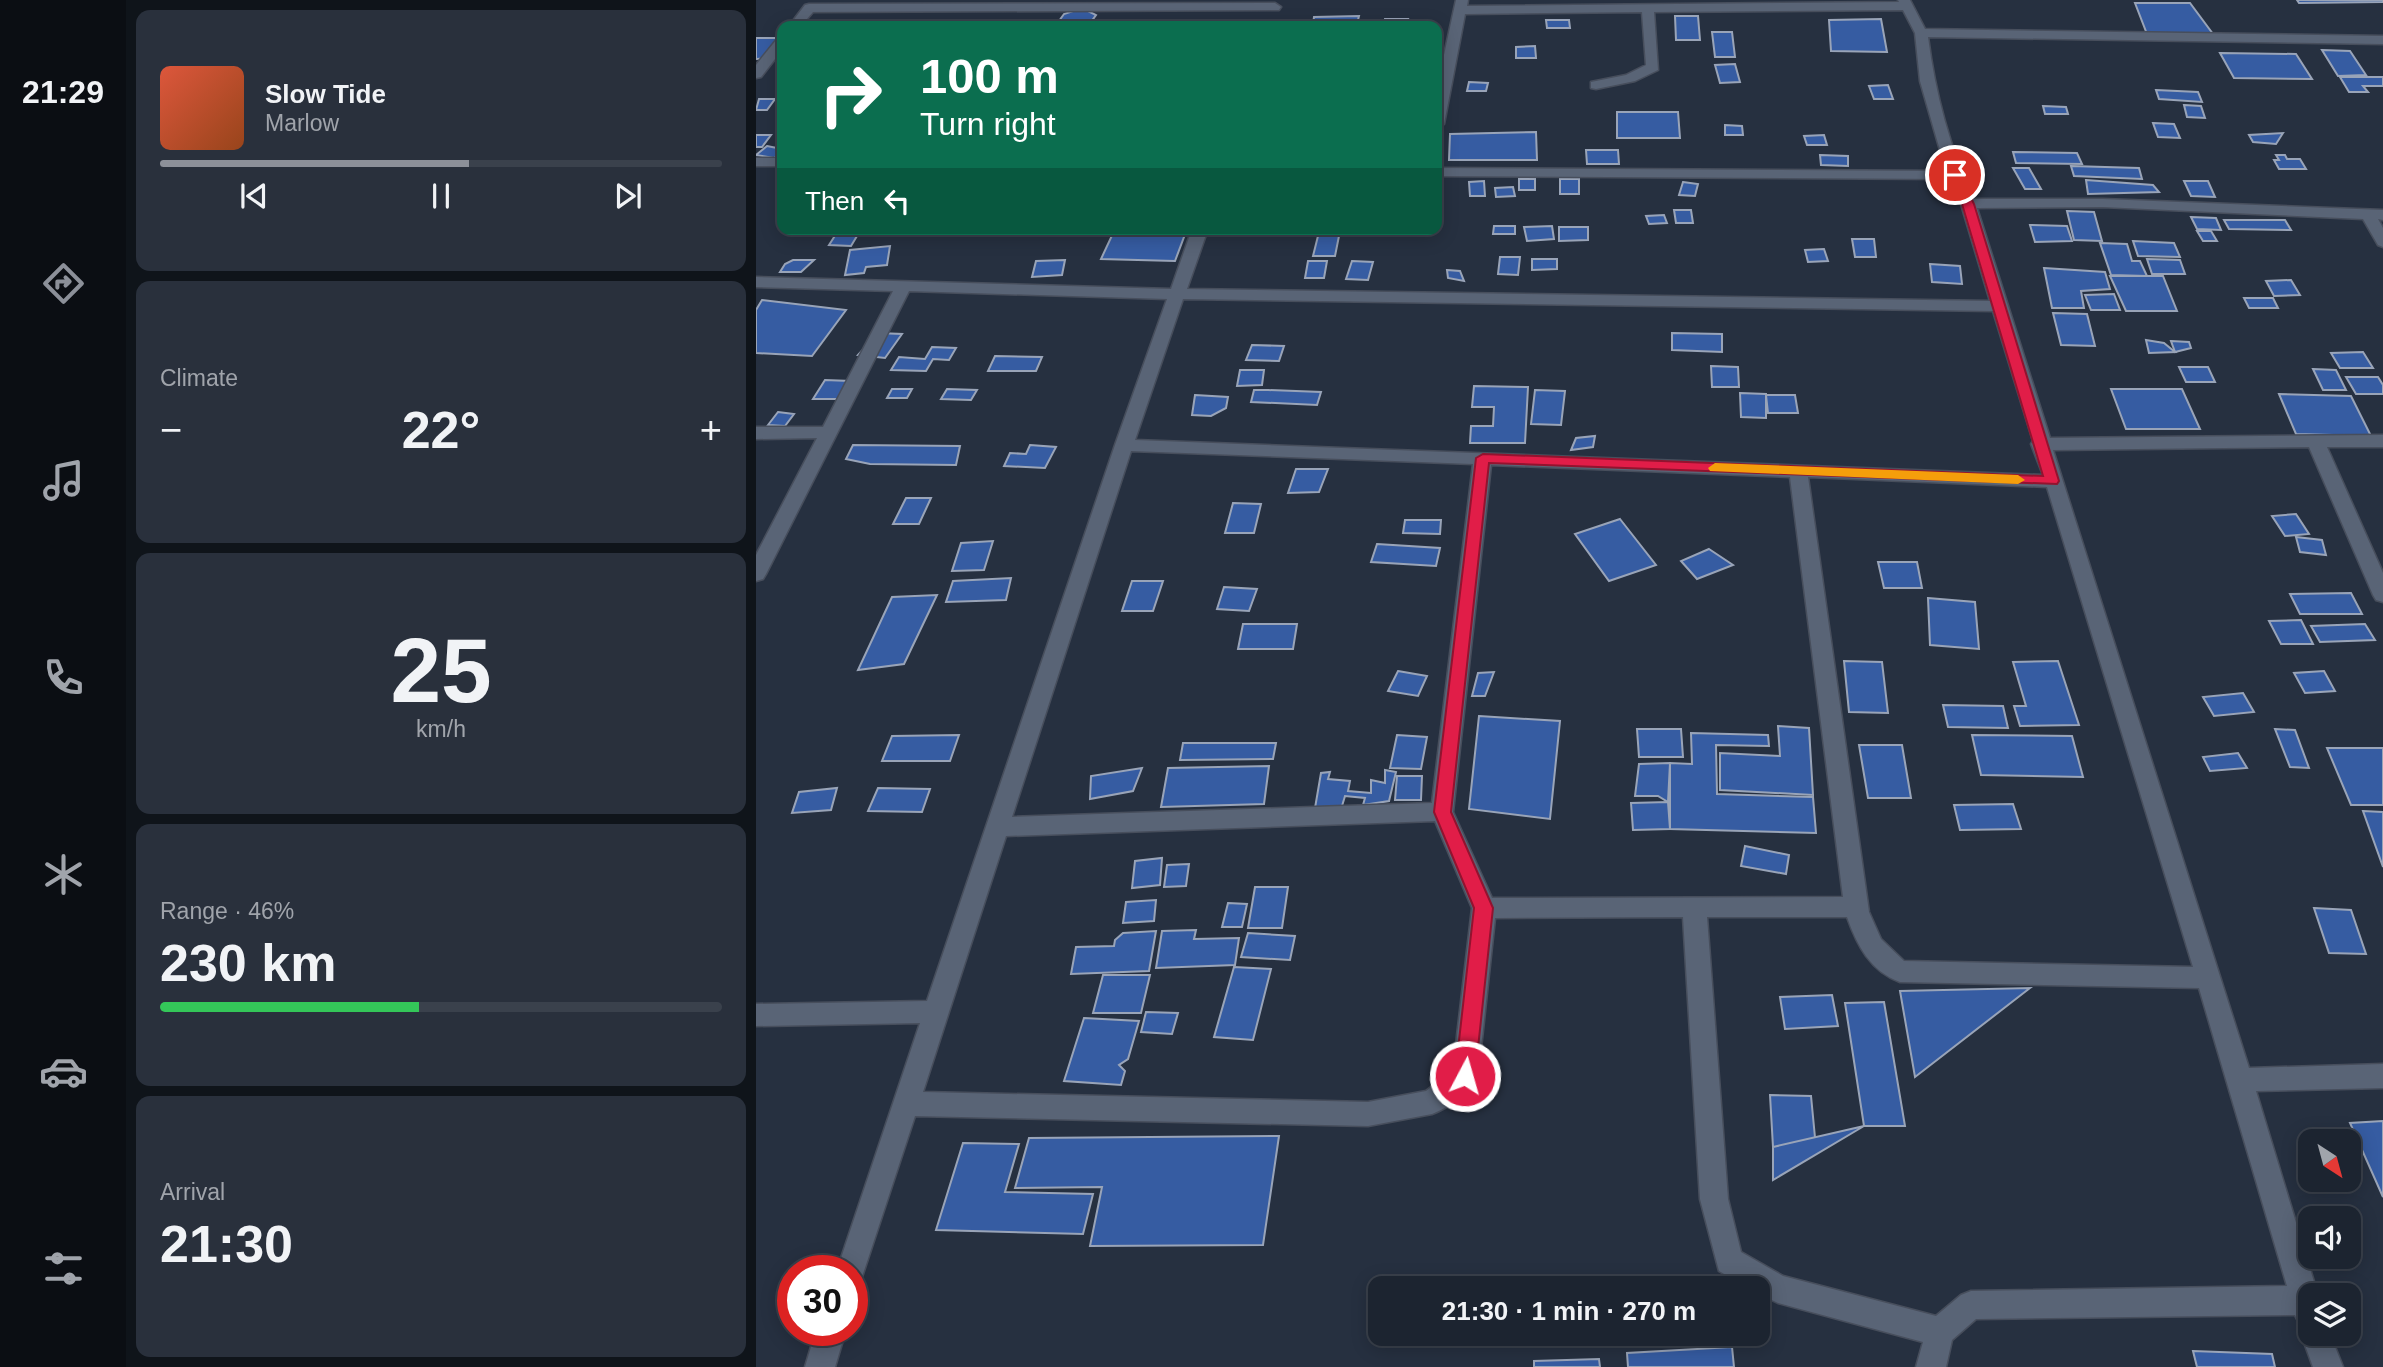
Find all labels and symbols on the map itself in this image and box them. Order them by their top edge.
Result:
pin [1925,145,1985,205]
position arrow [1428,1039,1502,1113]
north arrow [2298,1129,2361,1192]
speed limit sign: 30 [777,1255,868,1346]

